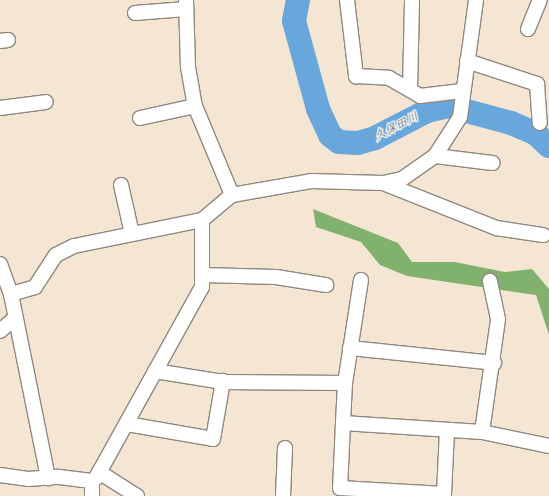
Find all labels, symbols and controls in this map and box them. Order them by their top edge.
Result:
water label: 久保田川 [371,109,421,143]

